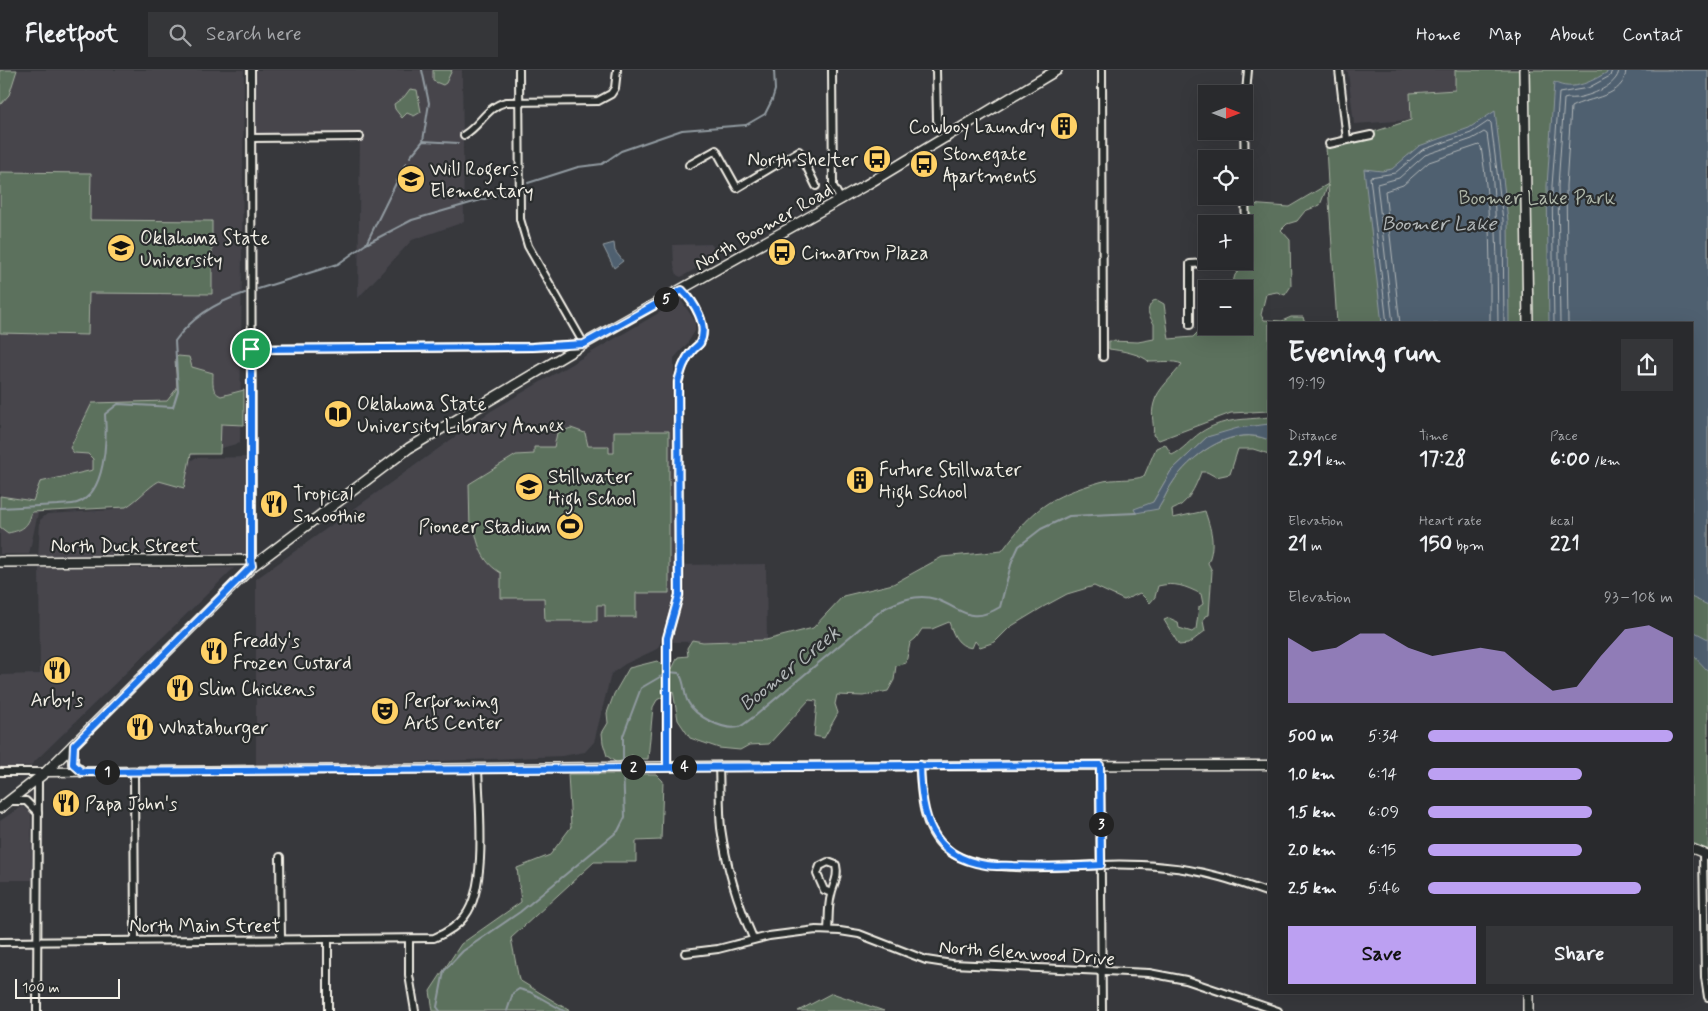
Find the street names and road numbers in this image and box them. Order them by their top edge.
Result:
street label: North Boomer Road [690,178,837,277]
street label: North Duck Street [51,534,199,559]
street label: North Main Street [129,914,281,939]
street label: North Glenwood Drive [938,935,1116,972]

